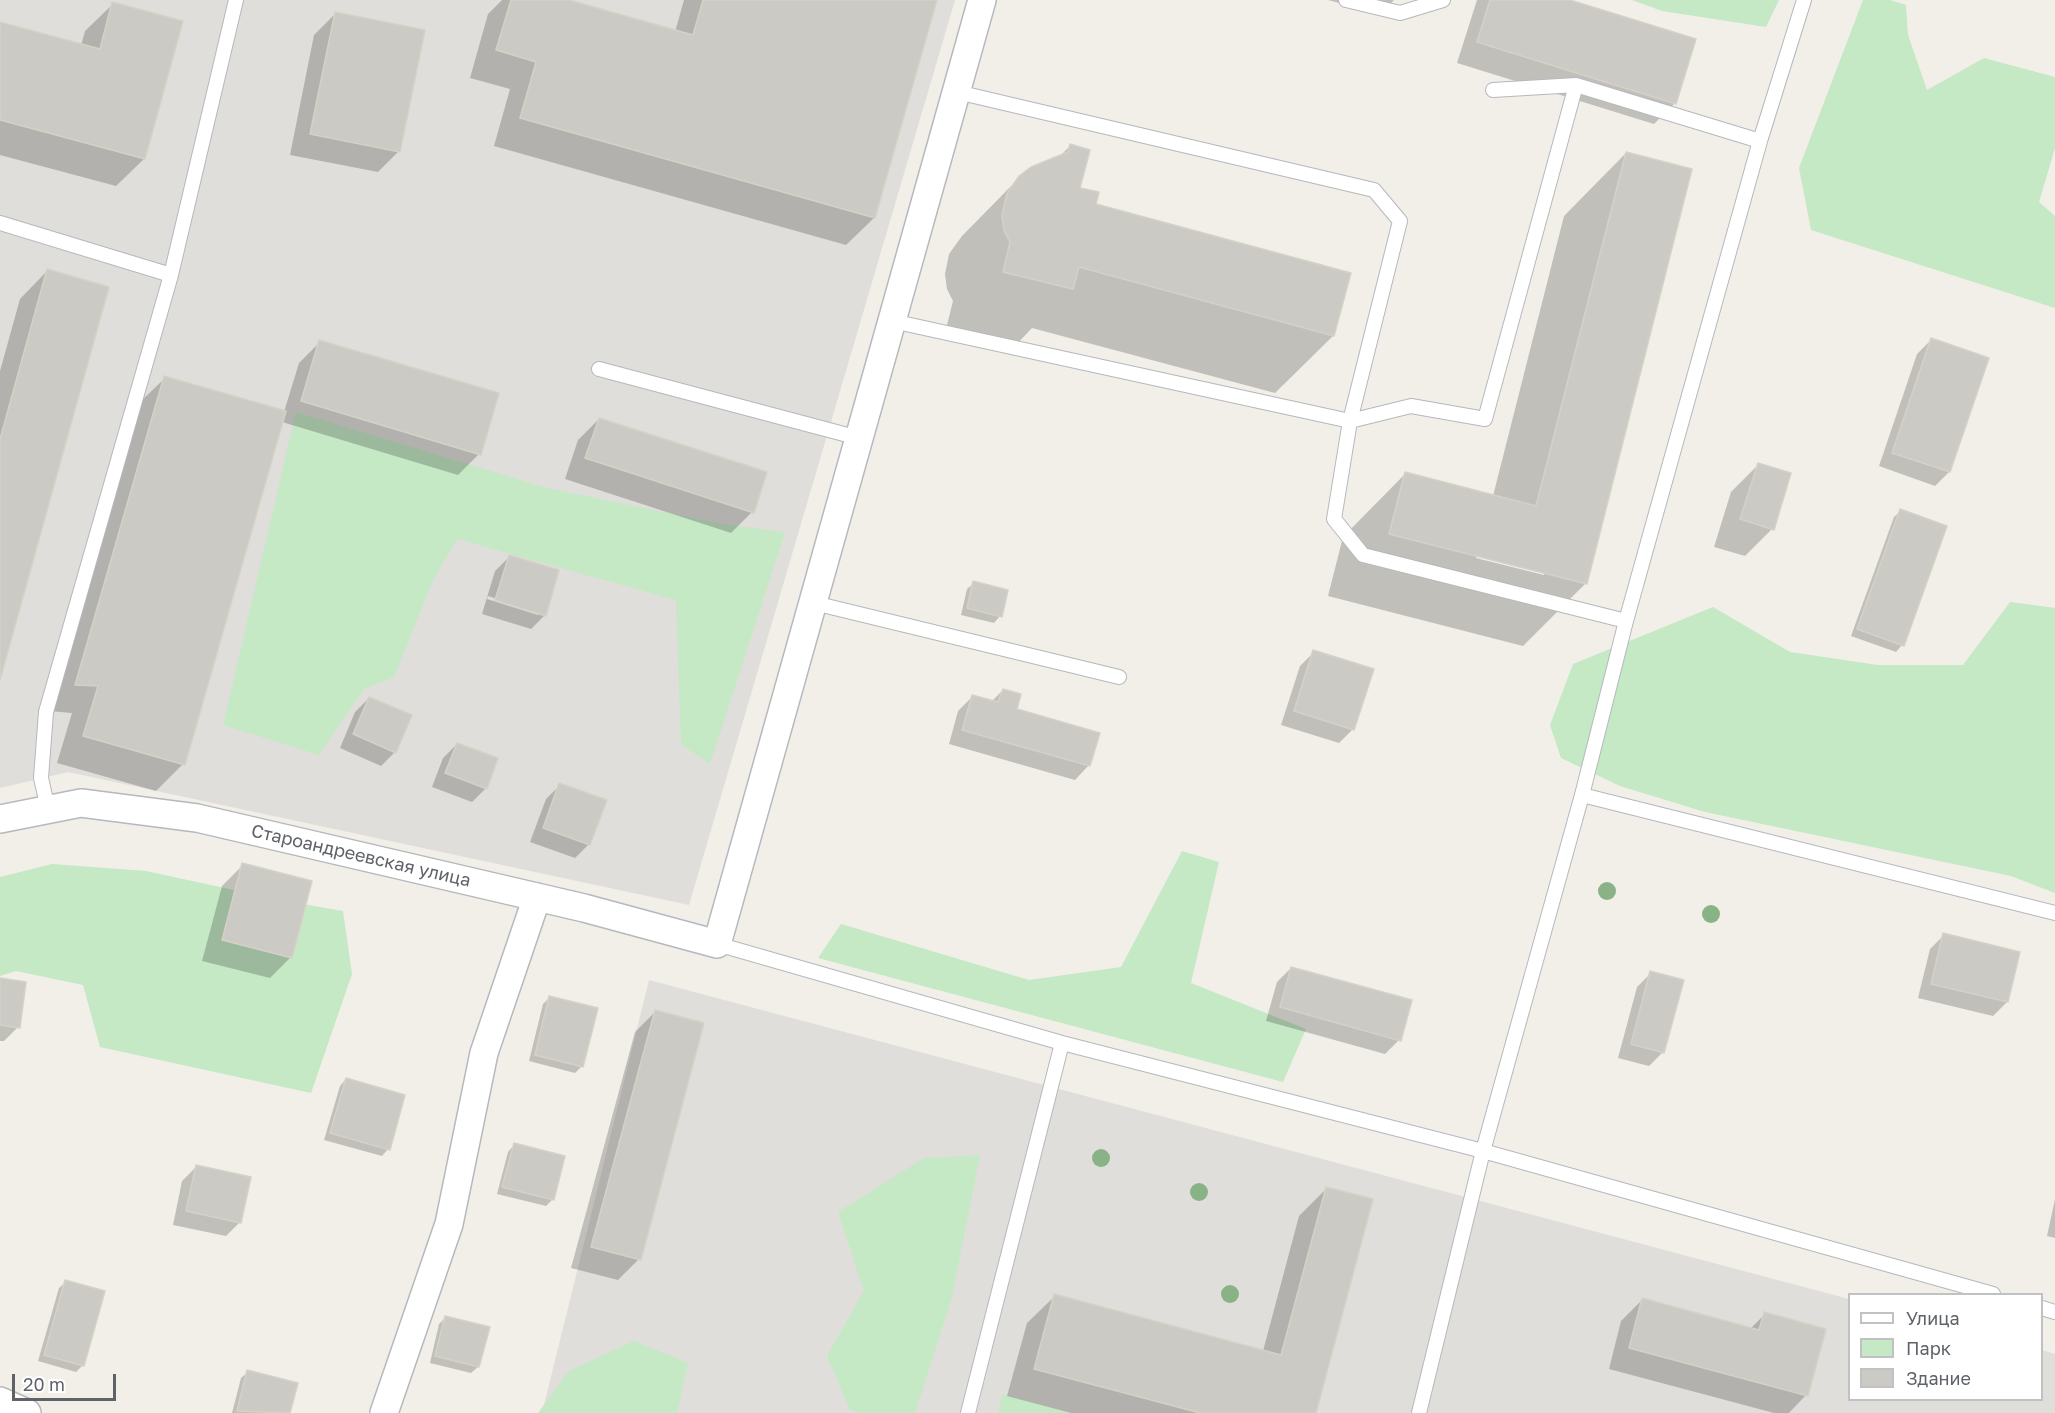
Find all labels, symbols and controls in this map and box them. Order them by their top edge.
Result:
street label: Староандреевская улица [249,820,473,892]
legend [1848,1293,2043,1401]
text: Улица [1906,1307,1960,1329]
text: Парк [1906,1337,1951,1359]
scale bar [15,1362,118,1400]
text: Здание [1906,1367,1971,1389]
text: 20 m [23,1373,65,1395]

